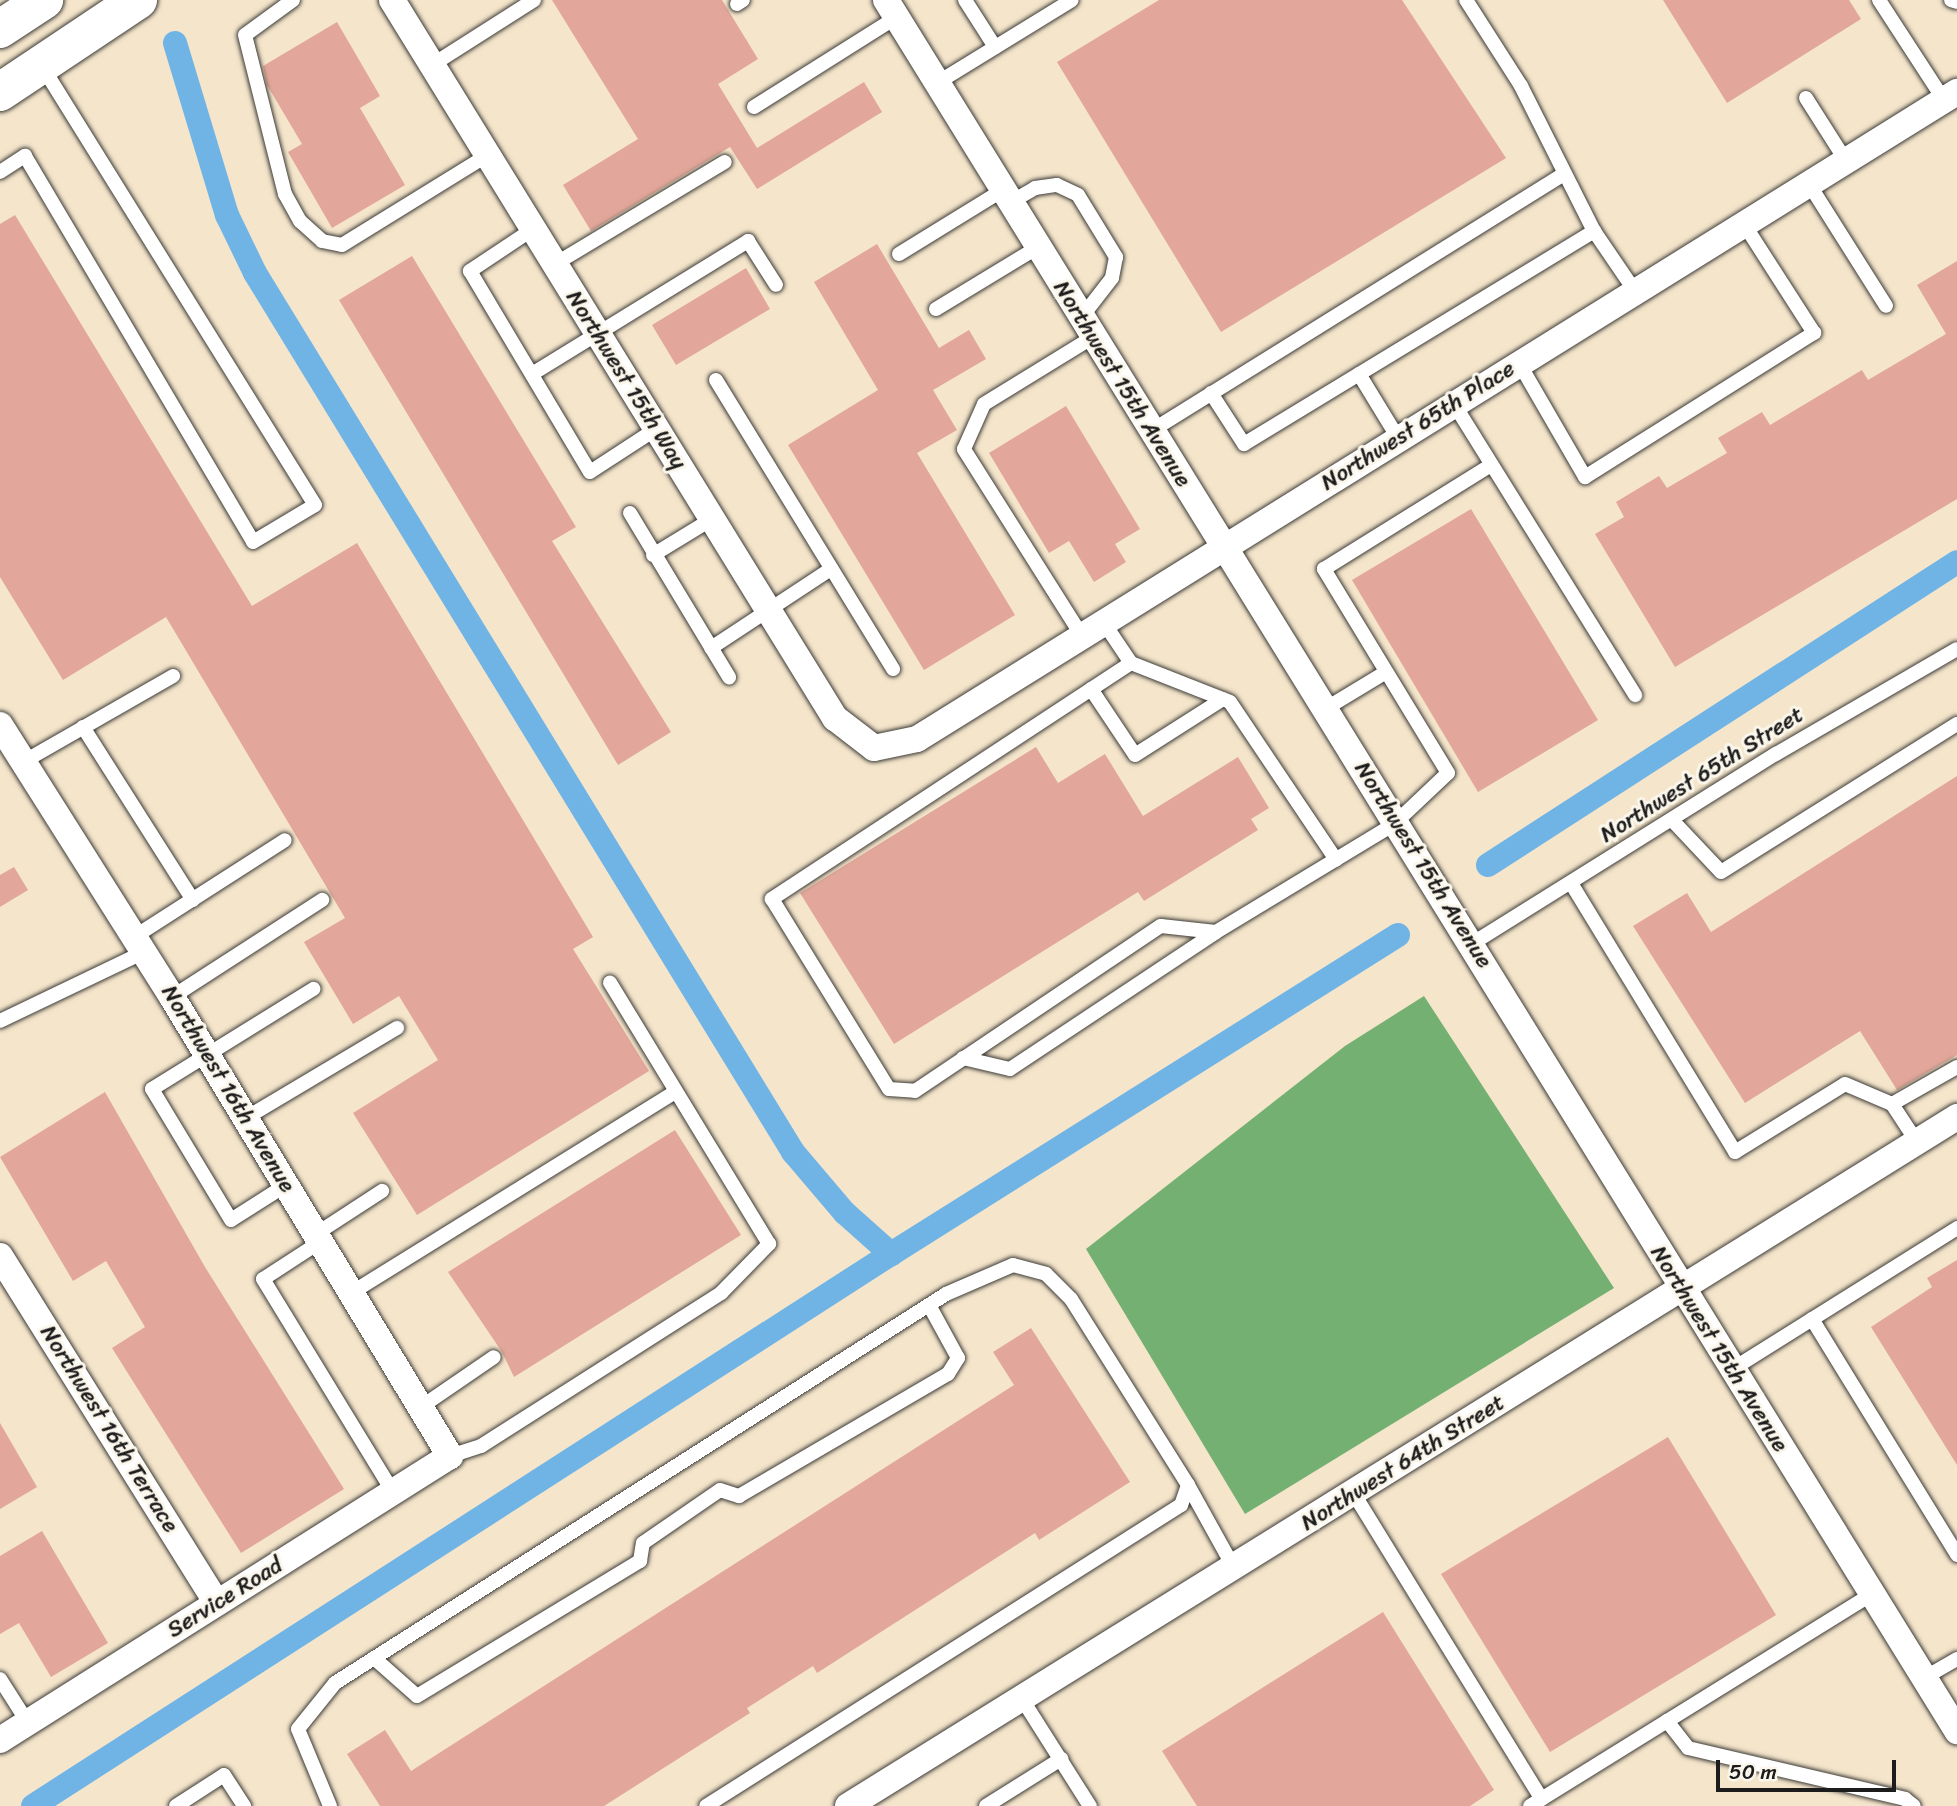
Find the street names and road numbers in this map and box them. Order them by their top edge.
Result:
street label: Northwest 15th Avenue [1047,276,1197,492]
street label: Northwest 15th Way [560,285,692,475]
street label: Northwest 65th Place [1316,355,1520,497]
street label: Northwest 65th Street [1595,701,1809,849]
street label: Northwest 15th Avenue [1348,757,1498,973]
street label: Northwest 16th Avenue [155,980,301,1198]
street label: Northwest 15th Avenue [1644,1241,1794,1457]
street label: Northwest 16th Terrace [34,1320,184,1538]
street label: Northwest 64th Street [1296,1389,1510,1537]
street label: Service Road [162,1552,288,1644]

